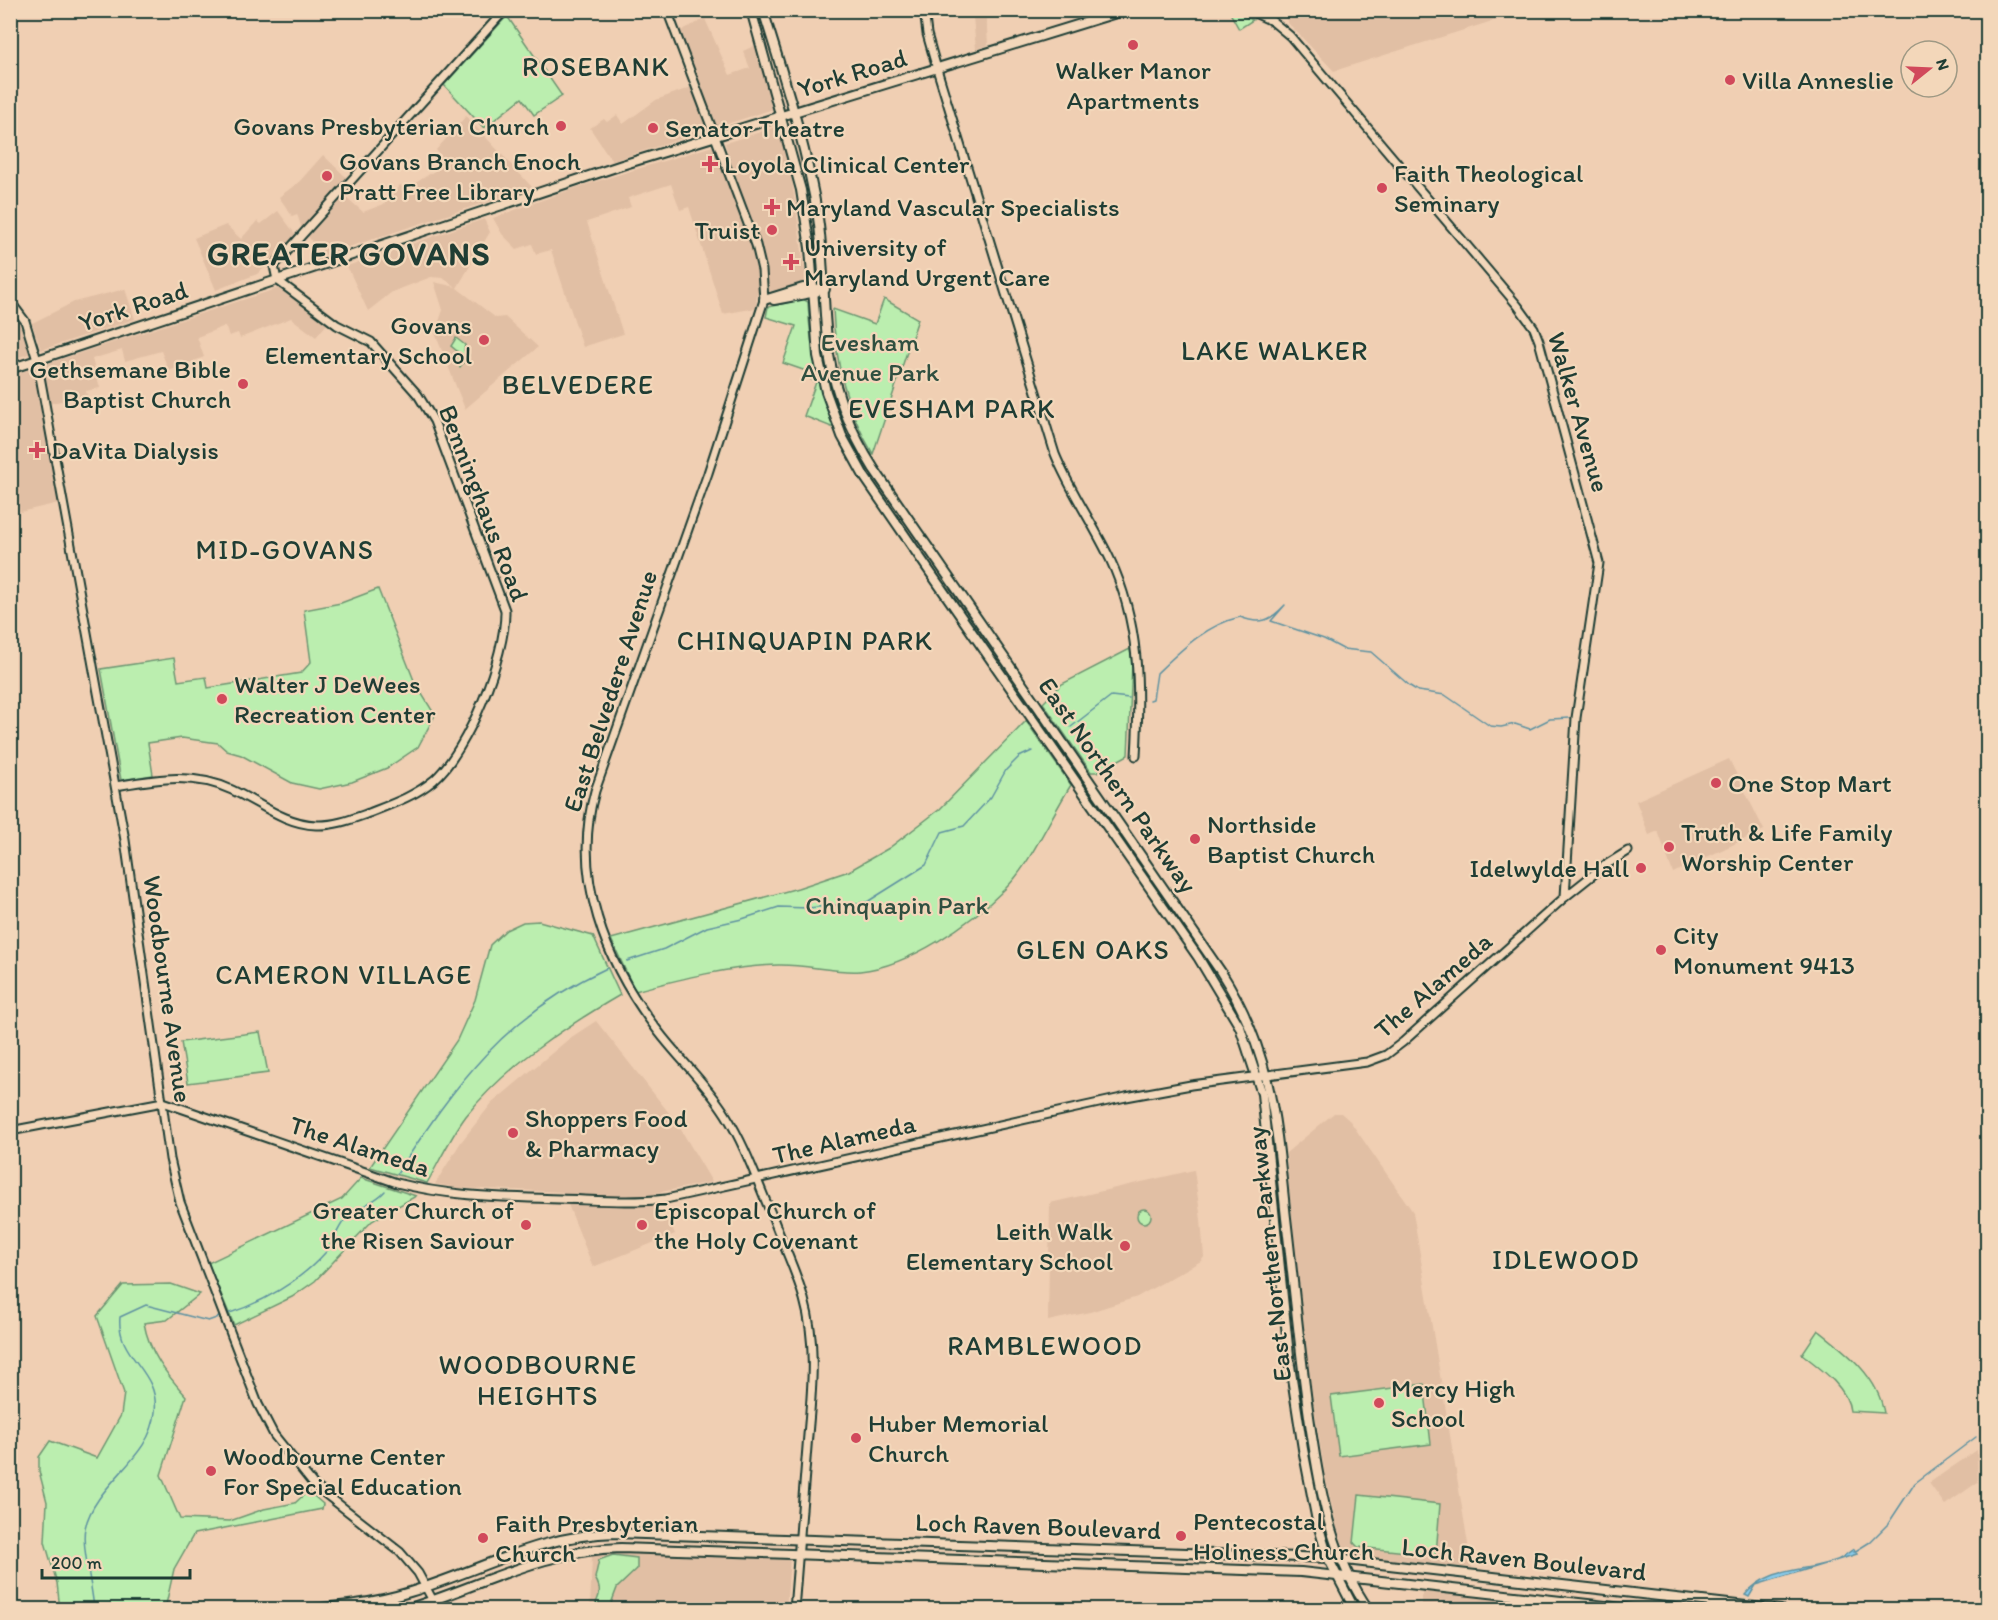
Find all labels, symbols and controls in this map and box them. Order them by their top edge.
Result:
marker: Walker Manor Apartments [1126,38,1140,52]
north arrow [1899,39,1959,99]
street label: York Road [793,41,911,105]
district label: ROSEBANK [522,50,670,83]
place label: Walker Manor Apartments [1055,54,1211,116]
text: N [1932,56,1953,73]
place label: Villa Anneslie [1742,64,1894,96]
marker: Villa Anneslie [1723,73,1737,87]
place label: Govans Presbyterian Church [233,110,549,142]
place label: Senator Theatre [665,112,845,144]
marker: Govans Presbyterian Church [554,119,568,133]
marker: Senator Theatre [646,121,660,135]
place label: Govans Branch Enoch Pratt Free Library [339,145,581,207]
place label: Loyola Clinical Center [724,148,970,180]
marker: Loyola Clinical Center [701,155,719,173]
place label: Faith Theological Seminary [1394,157,1583,219]
marker: Govans Branch Enoch Pratt Free Library [320,169,334,183]
marker: Faith Theological Seminary [1375,181,1389,195]
place label: Maryland Vascular Specialists [786,191,1120,223]
marker: Maryland Vascular Specialists [763,198,781,216]
place label: Truist [695,214,760,246]
marker: Truist [765,223,779,237]
place label: University of Maryland Urgent Care [804,231,1050,293]
district label: GREATER GOVANS [207,235,491,273]
marker: University of Maryland Urgent Care [782,253,800,271]
street label: York Road [74,273,192,339]
place label: Govans Elementary School [265,309,472,371]
park label: Evesham Avenue Park [801,326,940,388]
street label: Walker Avenue [1541,328,1617,496]
marker: Govans Elementary School [477,333,491,347]
district label: LAKE WALKER [1181,334,1369,367]
place label: Gethsemane Bible Baptist Church [29,353,231,415]
district label: BELVEDERE [502,368,654,401]
marker: Gethsemane Bible Baptist Church [236,377,250,391]
district label: EVESHAM PARK [848,392,1056,425]
street label: Benninghaus Road [432,400,536,606]
place label: DaVita Dialysis [51,434,219,466]
marker: DaVita Dialysis [28,441,46,459]
district label: MID-GOVANS [196,533,374,566]
street label: East Belvedere Avenue [556,566,664,816]
district label: CHINQUAPIN PARK [677,624,933,657]
place label: Walter J DeWees Recreation Center [234,668,436,730]
street label: East Northern Parkway [1031,671,1205,899]
marker: Walter J DeWees Recreation Center [215,692,229,706]
place label: One Stop Mart [1728,767,1892,799]
marker: One Stop Mart [1709,776,1723,790]
place label: Northside Baptist Church [1207,808,1375,870]
place label: Truth & Life Family Worship Center [1681,816,1892,878]
marker: Northside Baptist Church [1188,832,1202,846]
marker: Truth & Life Family Worship Center [1662,840,1676,854]
place label: Idelwylde Hall [1470,852,1629,884]
marker: Idelwylde Hall [1634,861,1648,875]
street label: Woodbourne Avenue [136,873,200,1105]
park label: Chinquapin Park [805,889,989,921]
place label: City Monument 9413 [1673,919,1855,981]
street label: The Alameda [1367,925,1499,1045]
district label: GLEN OAKS [1016,933,1170,966]
marker: City Monument 9413 [1654,943,1668,957]
district label: CAMERON VILLAGE [215,958,473,991]
place label: Shoppers Food & Pharmacy [525,1102,688,1164]
street label: The Alameda [769,1107,919,1171]
street label: The Alameda [286,1108,435,1184]
street label: East Northern Parkway [1240,1125,1298,1383]
marker: Shoppers Food & Pharmacy [506,1126,520,1140]
place label: Greater Church of the Risen Saviour [312,1194,515,1256]
place label: Episcopal Church of the Holy Covenant [654,1194,876,1256]
place label: Leith Walk Elementary School [906,1215,1114,1277]
marker: Greater Church of the Risen Saviour [519,1218,533,1232]
marker: Episcopal Church of the Holy Covenant [635,1218,649,1232]
marker: Leith Walk Elementary School [1118,1239,1132,1253]
district label: IDLEWOOD [1492,1243,1640,1276]
district label: RAMBLEWOOD [947,1329,1143,1362]
district label: WOODBOURNE HEIGHTS [438,1348,638,1412]
place label: Mercy High School [1391,1372,1515,1434]
marker: Mercy High School [1372,1396,1386,1410]
place label: Huber Memorial Church [868,1407,1048,1469]
marker: Huber Memorial Church [849,1431,863,1445]
place label: Woodbourne Center For Special Education [223,1440,462,1502]
marker: Woodbourne Center For Special Education [204,1464,218,1478]
place label: Pentecostal Holiness Church [1193,1505,1374,1567]
street label: Loch Raven Boulevard [914,1506,1162,1546]
place label: Faith Presbyterian Church [495,1507,699,1569]
marker: Pentecostal Holiness Church [1174,1529,1188,1543]
street label: Loch Raven Boulevard [1400,1530,1648,1588]
marker: Faith Presbyterian Church [476,1531,490,1545]
scale bar [42,1542,190,1580]
text: 200 m [51,1552,102,1574]

